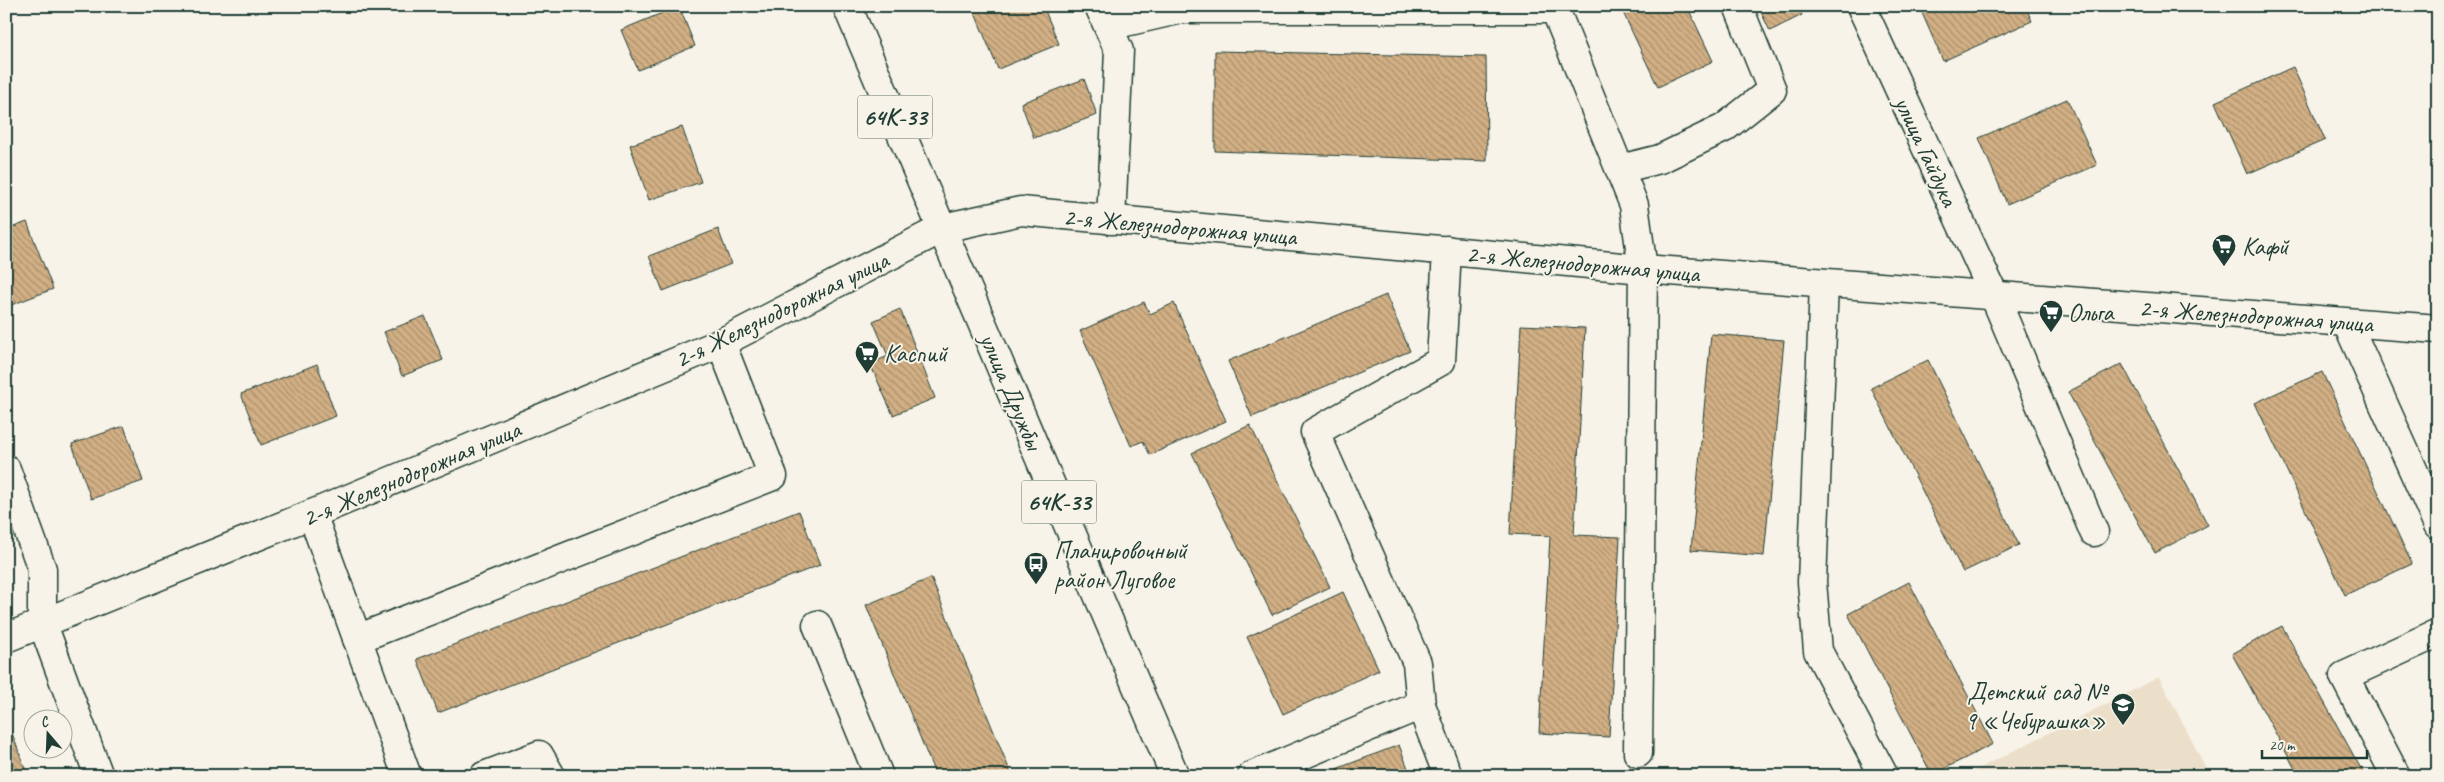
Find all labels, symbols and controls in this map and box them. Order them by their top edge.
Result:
street label: улица Гайдука [1886,90,1966,213]
road number: 64К-33 [858,95,932,138]
street label: 2-я Железнодорожная улица [1062,201,1300,253]
place label: Кафй [2242,231,2290,263]
supermarket icon: Кафй [2211,233,2237,267]
street label: 2-я Железнодорожная улица [1465,238,1703,290]
street label: 2-я Железнодорожная улица [669,243,895,376]
street label: 2-я Железнодорожная улица [2138,292,2376,340]
place label: Ольга [2068,297,2116,329]
supermarket icon: Ольга [2038,299,2064,333]
street label: улица Дружбы [971,326,1051,456]
place label: Каспий [884,338,949,370]
supermarket icon: Каспий [854,340,880,374]
street label: 2-я Железнодорожная улица [297,413,527,534]
road number: 64К-33 [1022,481,1096,524]
place label: Планировочный район Луговое [1054,535,1189,596]
bus stop icon: Планировочный район Луговое [1023,551,1049,585]
place label: Детский сад № 9 «Чебурашка» [1965,676,2109,737]
school or university icon: Детский сад № 9 «Чебурашка» [2110,692,2136,726]
north arrow [22,710,72,760]
text: С [38,712,52,731]
scale bar [2262,727,2366,759]
text: 20 m [2269,736,2296,755]

